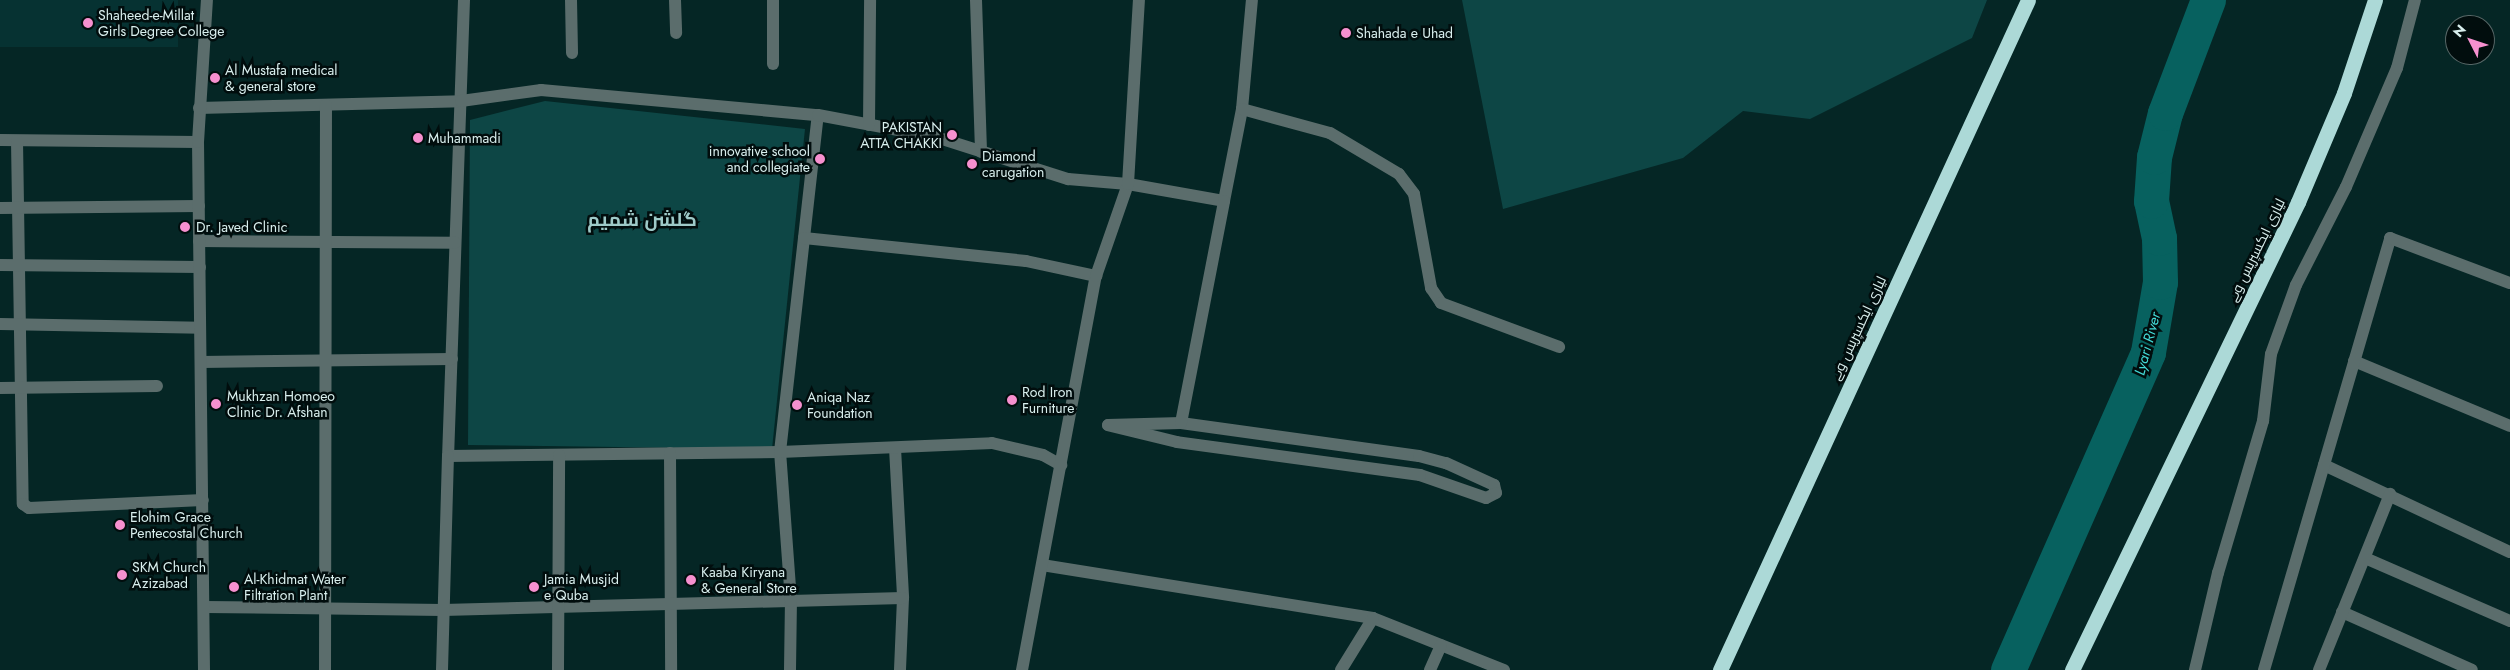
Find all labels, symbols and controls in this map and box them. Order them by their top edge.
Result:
place label: Shaheed-e-Millat Girls Degree College [98,7,224,40]
north arrow [2445,15,2495,65]
marker: Shaheed-e-Millat Girls Degree College [82,17,94,29]
text: N [2448,20,2471,42]
place label: Shahada e Uhad [1356,25,1453,41]
marker: Shahada e Uhad [1340,27,1352,39]
place label: Al Mustafa medical & general store [225,62,337,94]
marker: Al Mustafa medical & general store [209,72,221,84]
place label: PAKISTAN ATTA CHAKKI [860,119,942,152]
marker: PAKISTAN ATTA CHAKKI [946,129,958,141]
place label: Muhammadi [428,130,501,146]
marker: Muhammadi [412,132,424,144]
place label: innovative school and collegiate [709,143,810,176]
place label: Diamond carugation [982,148,1044,180]
marker: innovative school and collegiate [814,153,826,165]
marker: Diamond carugation [966,158,978,170]
street label: لیاری ایکسپریس وے [2224,196,2288,304]
district label: گلشن شمیم [587,209,697,231]
place label: Dr. Javed Clinic [196,219,287,235]
marker: Dr. Javed Clinic [178,220,192,234]
street label: لیاری ایکسپریس وے [1827,273,1889,383]
water label: Lyari River [2131,311,2165,377]
place label: Rod Iron Furniture [1022,384,1074,417]
place label: Mukhzan Homoeo Clinic Dr. Afshan [227,388,335,421]
place label: Aniqa Naz Foundation [807,389,873,422]
marker: Rod Iron Furniture [1006,394,1018,406]
marker: Mukhzan Homoeo Clinic Dr. Afshan [209,397,223,411]
marker: Aniqa Naz Foundation [791,399,803,411]
place label: Elohim Grace Pentecostal Church [130,509,243,542]
marker: Elohim Grace Pentecostal Church [114,519,126,531]
place label: SKM Church Azizabad [132,559,206,592]
place label: Kaaba Kiryana & General Store [701,564,797,596]
marker: SKM Church Azizabad [116,569,128,581]
place label: Al-Khidmat Water Filtration Plant [244,571,346,604]
place label: Jamia Musjid e Quba [544,571,619,604]
marker: Kaaba Kiryana & General Store [685,574,697,586]
marker: Al-Khidmat Water Filtration Plant [228,581,240,593]
marker: Jamia Musjid e Quba [528,581,540,593]

